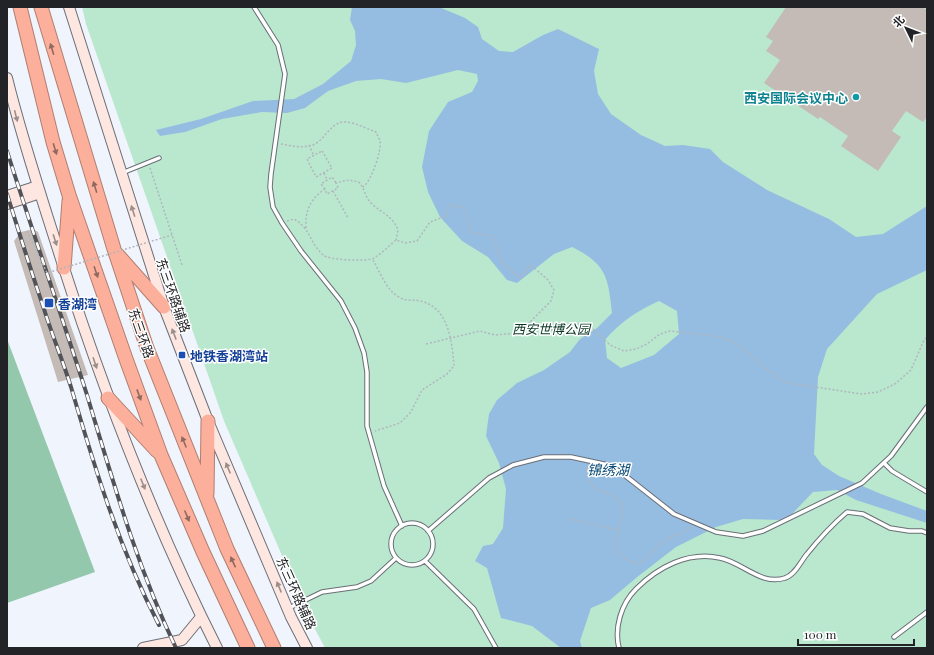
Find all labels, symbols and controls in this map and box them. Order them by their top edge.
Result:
north arrow [886,8,926,48]
text: 北 [889,12,908,30]
one-way arrow [49,42,55,54]
place label: 西安国际会议中心 [744,89,848,106]
marker: 西安国际会议中心 [851,92,861,102]
one-way arrow [14,109,20,122]
one-way arrow [52,143,58,155]
one-way arrow [91,181,97,193]
one-way arrow [130,205,136,217]
one-way arrow [52,234,58,246]
street label: 东三环路辅路 [153,255,195,335]
one-way arrow [93,267,99,279]
place label: 香湖湾 [58,295,97,312]
marker: 香湖湾 [43,297,55,309]
street label: 东三环路 [125,306,159,360]
park label: 西安世博公园 [512,320,592,337]
one-way arrow [170,328,176,340]
place label: 地铁香湖湾站 [190,347,268,364]
marker: 地铁香湖湾站 [177,350,187,360]
one-way arrow [93,358,99,370]
one-way arrow [137,389,143,401]
one-way arrow [180,435,186,447]
water label: 锦绣湖 [587,460,631,479]
one-way arrow [225,462,231,473]
one-way arrow [140,479,146,490]
one-way arrow [184,510,190,521]
street label: 东三环路辅路 [273,554,321,632]
one-way arrow [230,556,236,568]
one-way arrow [276,582,282,593]
scale bar [798,621,914,647]
text: 100 m [804,626,837,642]

